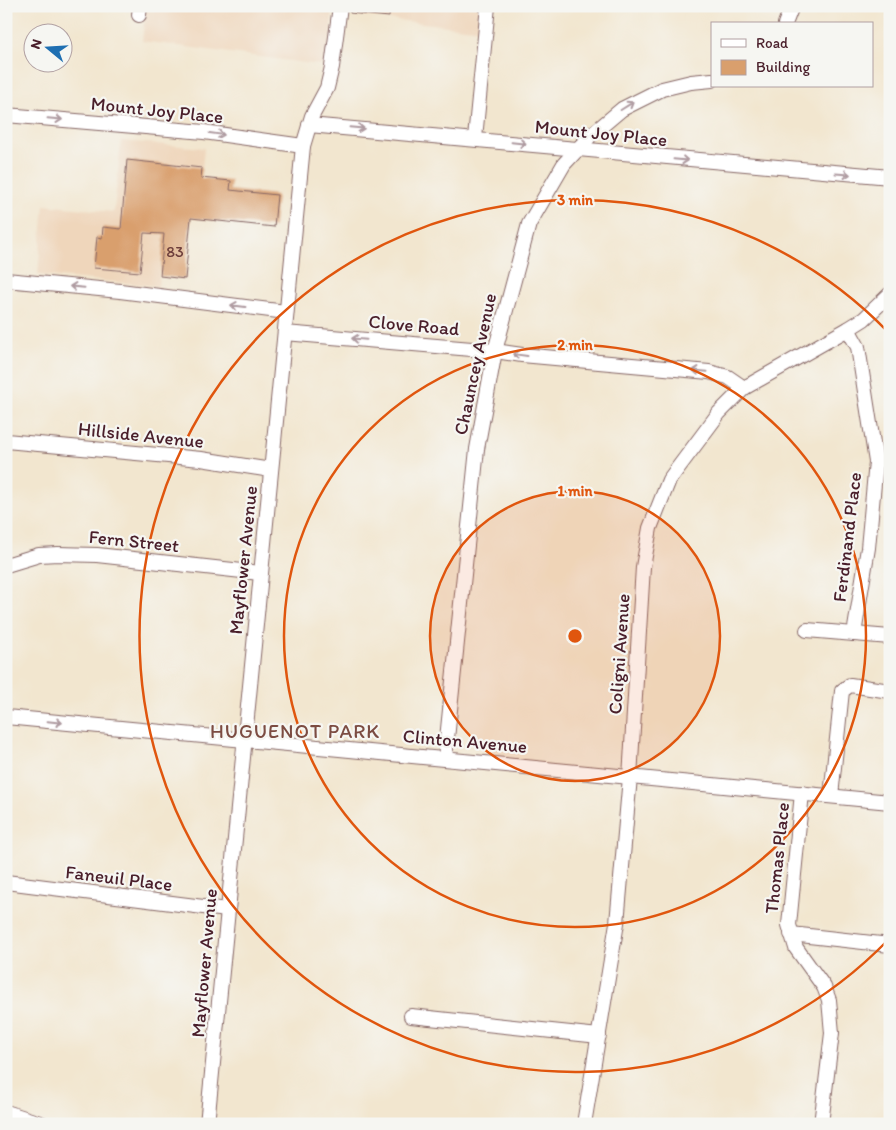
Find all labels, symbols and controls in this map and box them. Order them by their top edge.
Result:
north arrow [22,22,72,72]
legend [711,22,874,88]
text: Road [756,34,789,52]
text: N [27,37,46,51]
text: Building [756,58,810,76]
street label: Mount Joy Place [90,92,224,128]
one-way arrow [620,101,634,111]
one-way arrow [47,114,63,124]
street label: Mount Joy Place [534,115,668,151]
one-way arrow [349,123,365,132]
one-way arrow [208,129,224,139]
one-way arrow [511,138,527,148]
one-way arrow [672,155,688,165]
one-way arrow [834,170,850,179]
text: 3 min [557,191,594,209]
house number: 83 [166,242,184,261]
one-way arrow [69,282,85,291]
street label: Chauncey Avenue [449,291,501,437]
one-way arrow [230,301,246,311]
street label: Clove Road [368,310,461,340]
one-way arrow [351,334,367,344]
text: 2 min [557,336,594,354]
one-way arrow [513,349,529,359]
one-way arrow [692,366,708,376]
street label: Hillside Avenue [77,417,205,453]
street label: Ferdinand Place [828,471,866,603]
text: 1 min [558,482,593,500]
street label: Mayflower Avenue [224,484,262,636]
street label: Fern Street [88,525,180,557]
street label: Coligni Avenue [603,593,635,715]
centre of rings [566,627,584,645]
one-way arrow [46,717,62,726]
district label: HUGUENOT PARK [210,719,380,743]
street label: Clinton Avenue [402,724,528,758]
street label: Thomas Place [760,801,794,915]
street label: Faneuil Place [64,860,174,896]
street label: Mayflower Avenue [186,887,222,1039]

